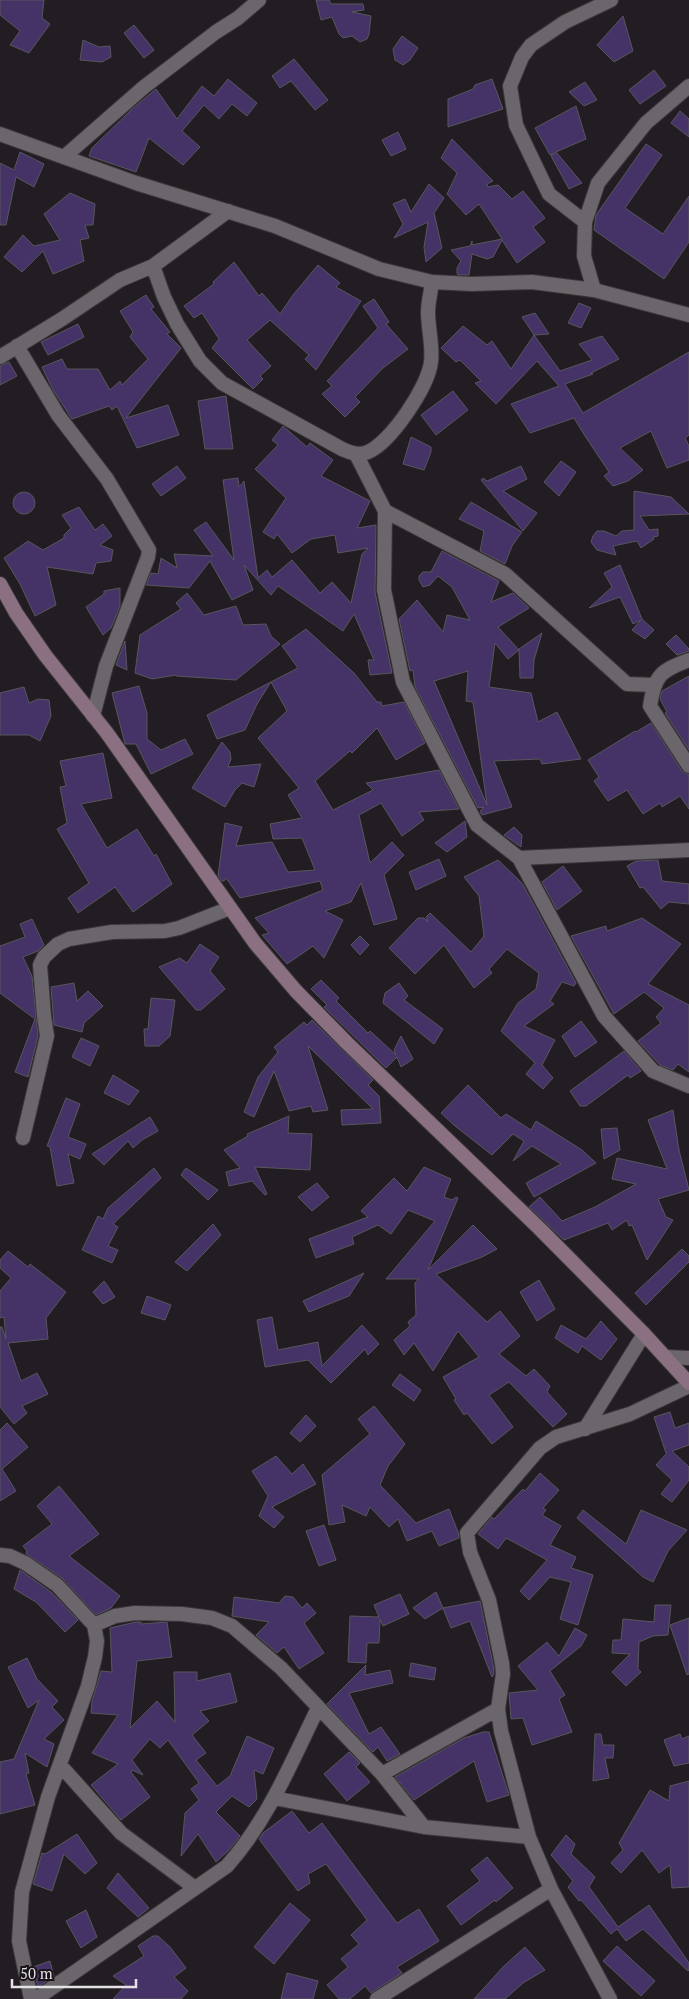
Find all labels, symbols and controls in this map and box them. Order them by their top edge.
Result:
scale bar [12,1956,136,1988]
text: 50 m [20,1963,53,1983]

